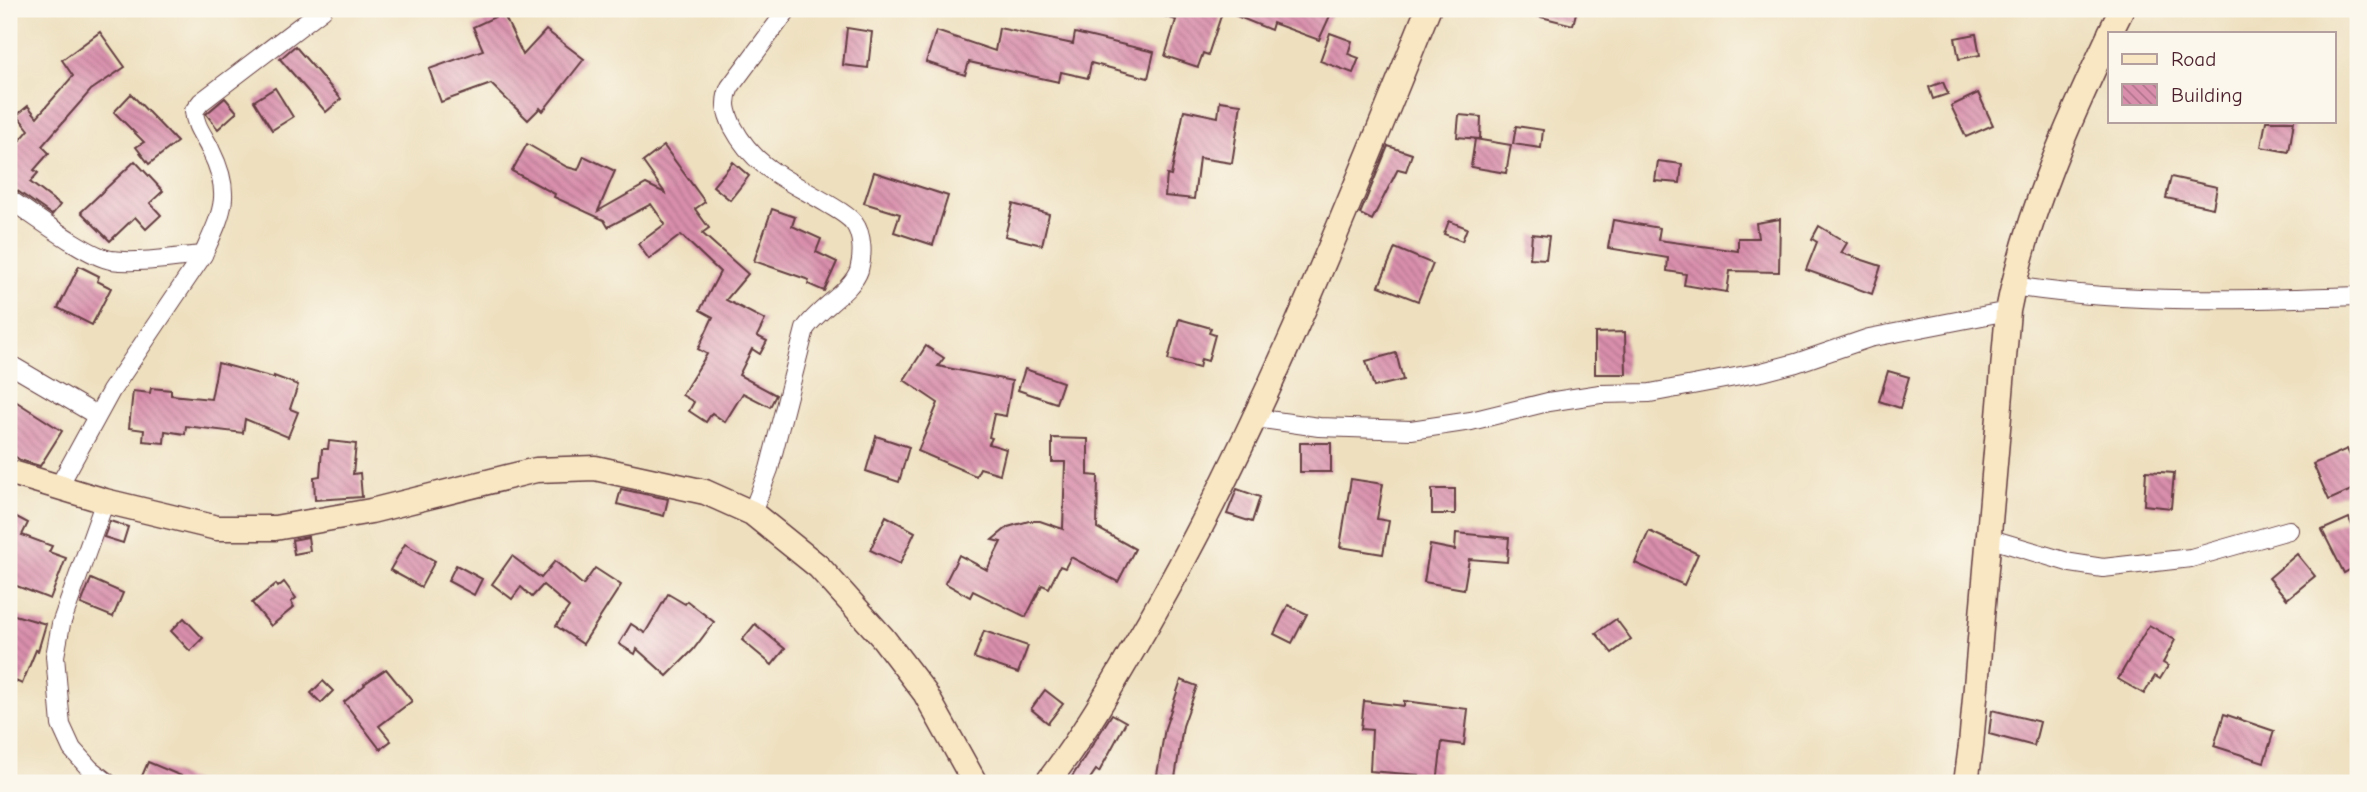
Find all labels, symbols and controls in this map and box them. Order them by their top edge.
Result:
legend [2108,32,2336,122]
text: Road [2171,47,2216,71]
text: Building [2171,83,2243,107]

